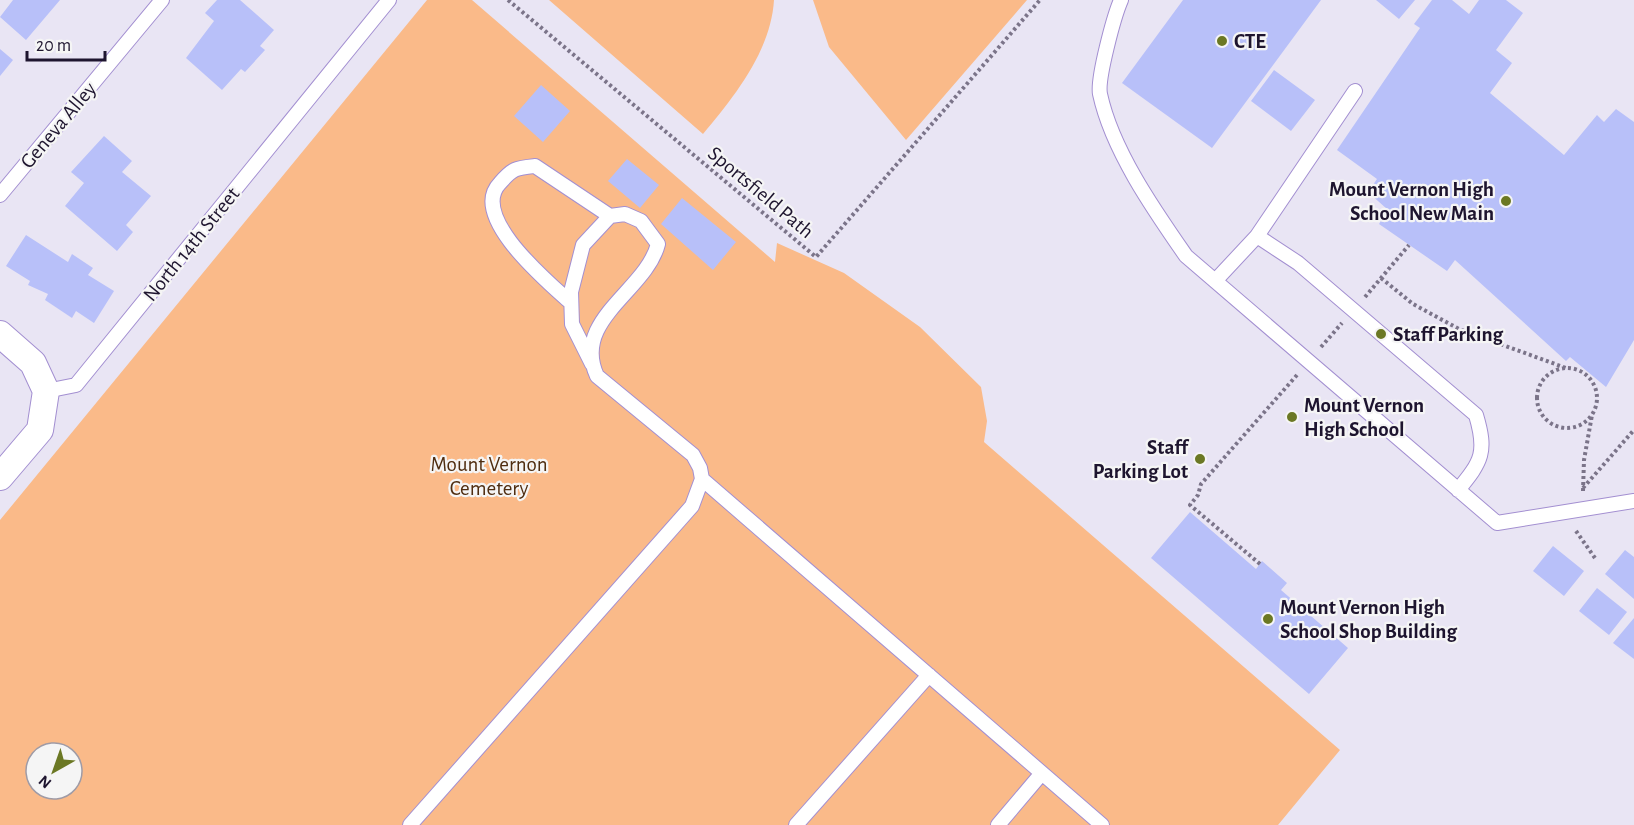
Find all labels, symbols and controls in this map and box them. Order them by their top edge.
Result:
scale bar [27,24,105,62]
place label: CTE [1234,31,1266,52]
marker: CTE [1215,34,1229,48]
text: 20 m [36,37,71,55]
street label: Geneva Alley [17,78,100,172]
street label: Sportsfield Path [704,142,817,242]
place label: Mount Vernon High School New Main [1329,179,1494,224]
street label: North 14th Street [139,183,244,305]
marker: Mount Vernon High School New Main [1499,194,1513,208]
place label: Staff Parking [1393,324,1504,345]
marker: Staff Parking [1374,327,1388,341]
place label: Mount Vernon High School [1304,395,1424,440]
marker: Mount Vernon High School [1285,410,1299,424]
place label: Staff Parking Lot [1093,437,1190,482]
marker: Staff Parking Lot [1193,452,1207,466]
park label: Mount Vernon Cemetery [430,454,548,499]
place label: Mount Vernon High School Shop Building [1280,597,1457,642]
marker: Mount Vernon High School Shop Building [1261,612,1275,626]
north arrow [24,741,84,801]
text: N [36,772,54,791]

